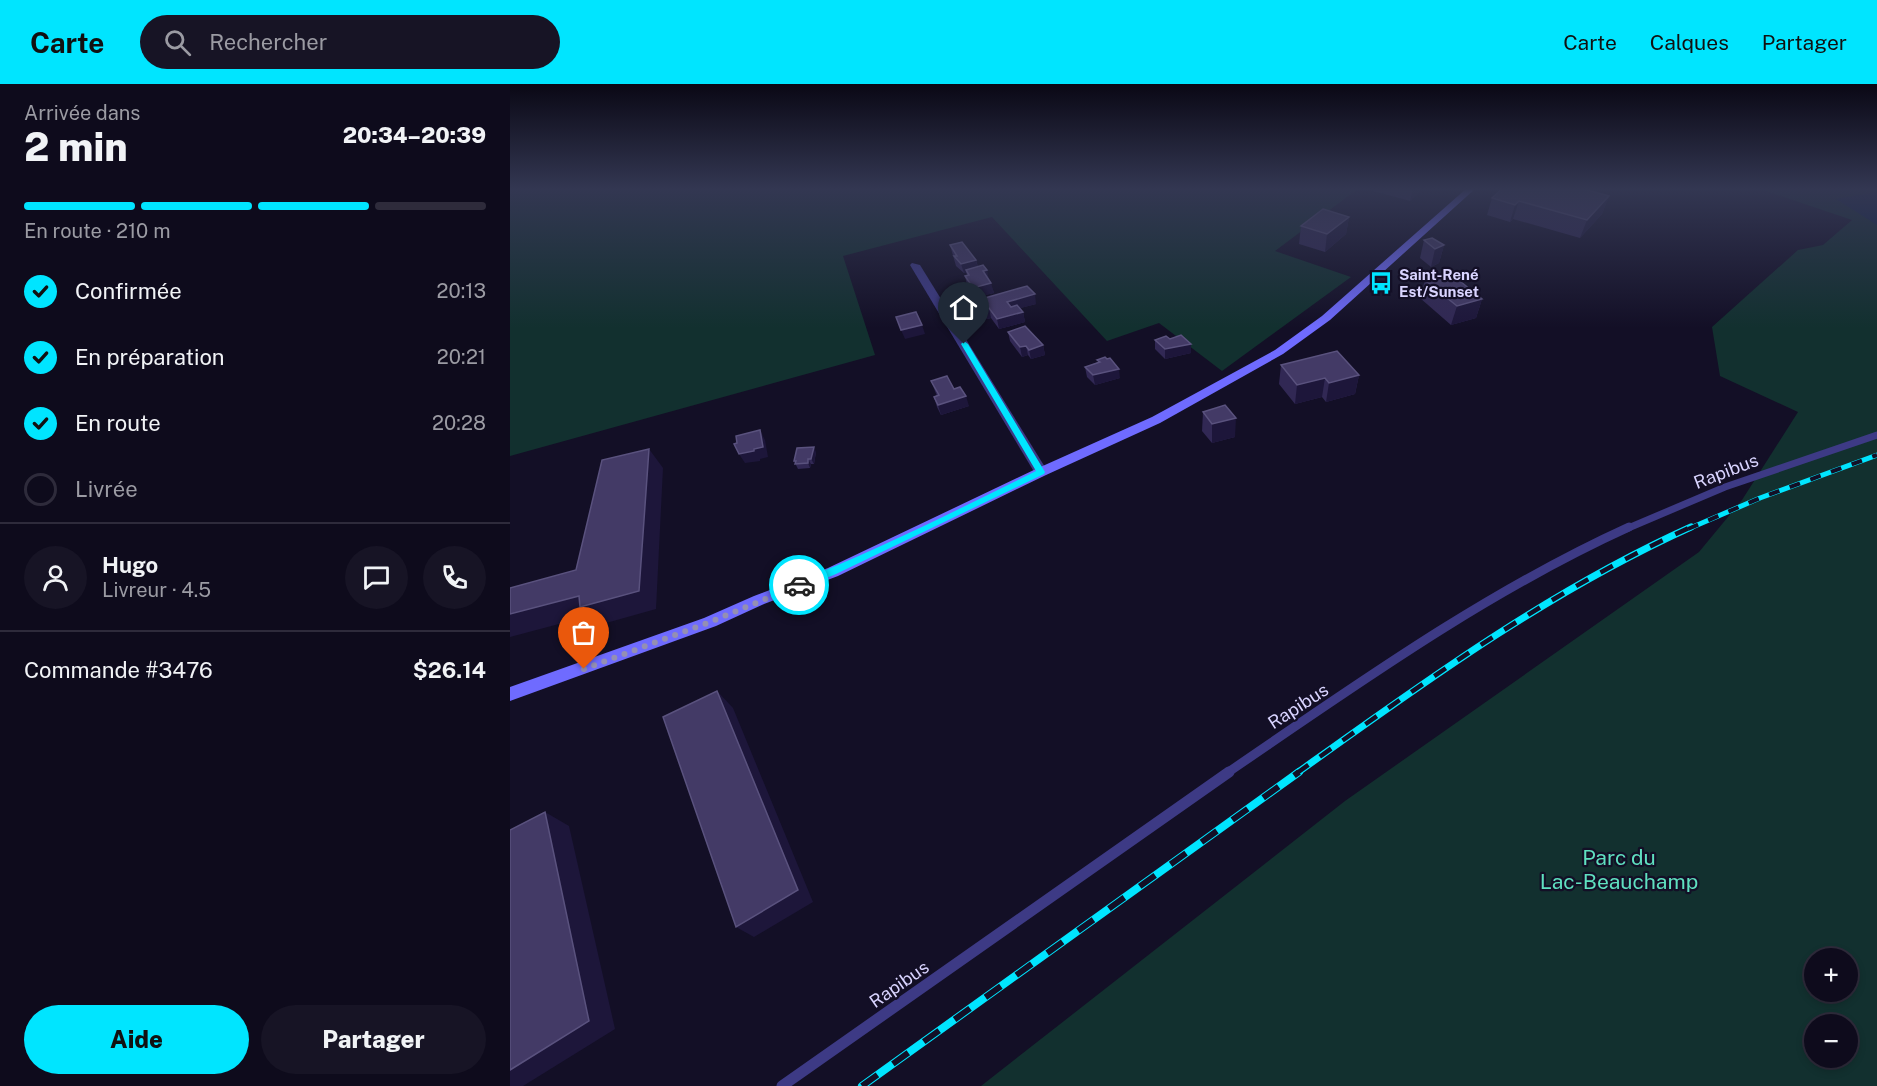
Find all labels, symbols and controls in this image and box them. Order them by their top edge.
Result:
search box [140,15,560,69]
text: Carte [30,26,104,59]
icon: search [161,26,194,59]
text: Rechercher [209,29,327,55]
text: Carte [1563,30,1617,55]
text: Calques [1650,30,1729,55]
text: Partager [1762,30,1847,55]
text: Arrivée dans [24,101,140,125]
text: 20:34–20:39 [343,122,486,148]
text: 2 min [24,124,128,170]
text: En route · 210 m [24,219,170,243]
place label: Saint-René Est/Sunset [1399,266,1479,300]
bus stop icon: Saint-René Est/Sunset [1368,270,1394,296]
icon: check [24,275,57,308]
text: Confirmée [75,278,182,304]
text: 20:13 [437,279,486,303]
pin [938,282,989,344]
icon: home [947,291,980,324]
icon: check [24,341,57,374]
text: En préparation [75,344,225,370]
text: 20:21 [437,345,486,369]
icon: check [24,407,57,440]
text: En route [75,410,161,436]
text: 20:28 [432,411,486,435]
street label: Rapibus [1691,449,1761,493]
text: Livrée [75,476,138,502]
button: person [24,546,87,609]
button: chat [345,546,408,609]
button: phone [423,546,486,609]
text: Hugo [102,552,158,578]
courier [769,555,829,615]
icon: car [783,569,816,602]
text: Livreur · 4.5 [102,578,211,602]
pin [558,607,609,669]
icon: bag [567,616,600,649]
text: Commande #3476 [24,657,213,683]
text: $26.14 [413,657,486,683]
street label: Rapibus [1264,679,1332,733]
park label: Parc du Lac-Beauchamp [1540,845,1698,894]
map controls [1804,948,1858,1068]
button: + [1804,948,1858,1002]
street label: Rapibus [865,956,933,1012]
button: Aide [24,1005,249,1074]
button: Partager [261,1005,486,1074]
button: − [1804,1014,1858,1068]

